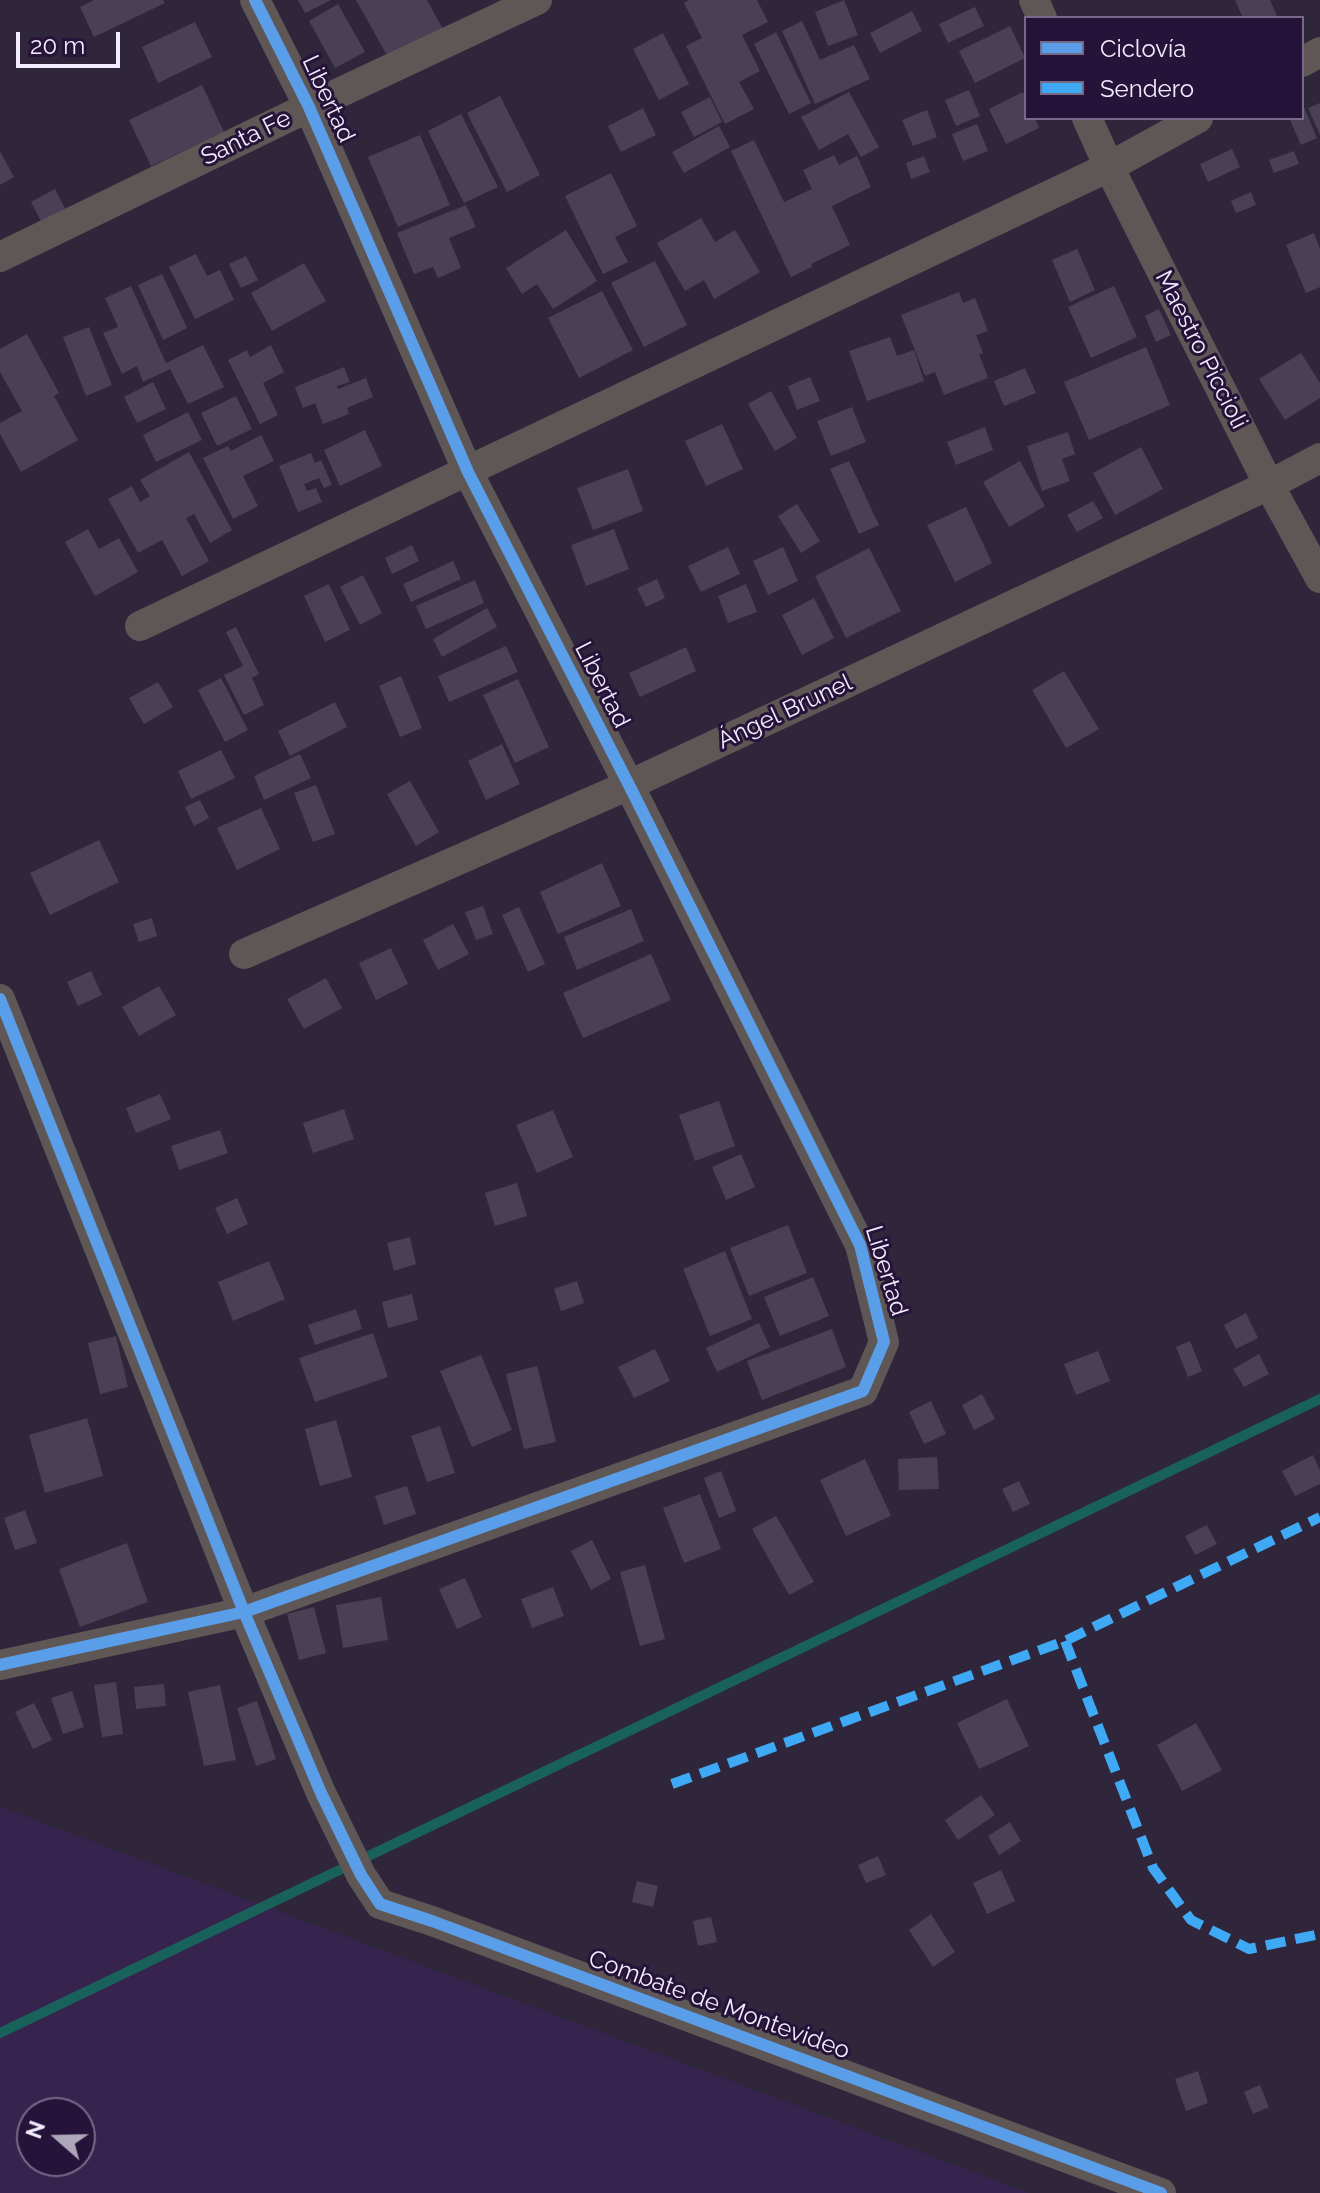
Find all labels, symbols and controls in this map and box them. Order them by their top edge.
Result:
scale bar [20,16,124,66]
legend [1024,16,1304,120]
text: 20 m [30,31,85,60]
text: Ciclovía [1100,34,1186,63]
street label: Libertad [295,51,361,147]
text: Sendero [1100,74,1194,103]
street label: Santa Fe [196,104,296,172]
street label: Maestro Piccioli [1149,266,1253,434]
street label: Libertad [568,637,636,733]
street label: Ángel Brunel [713,668,857,756]
street label: Libertad [859,1223,913,1319]
street label: Combate de Montevideo [585,1944,853,2066]
north arrow [16,2097,96,2177]
text: N [20,2117,50,2142]

